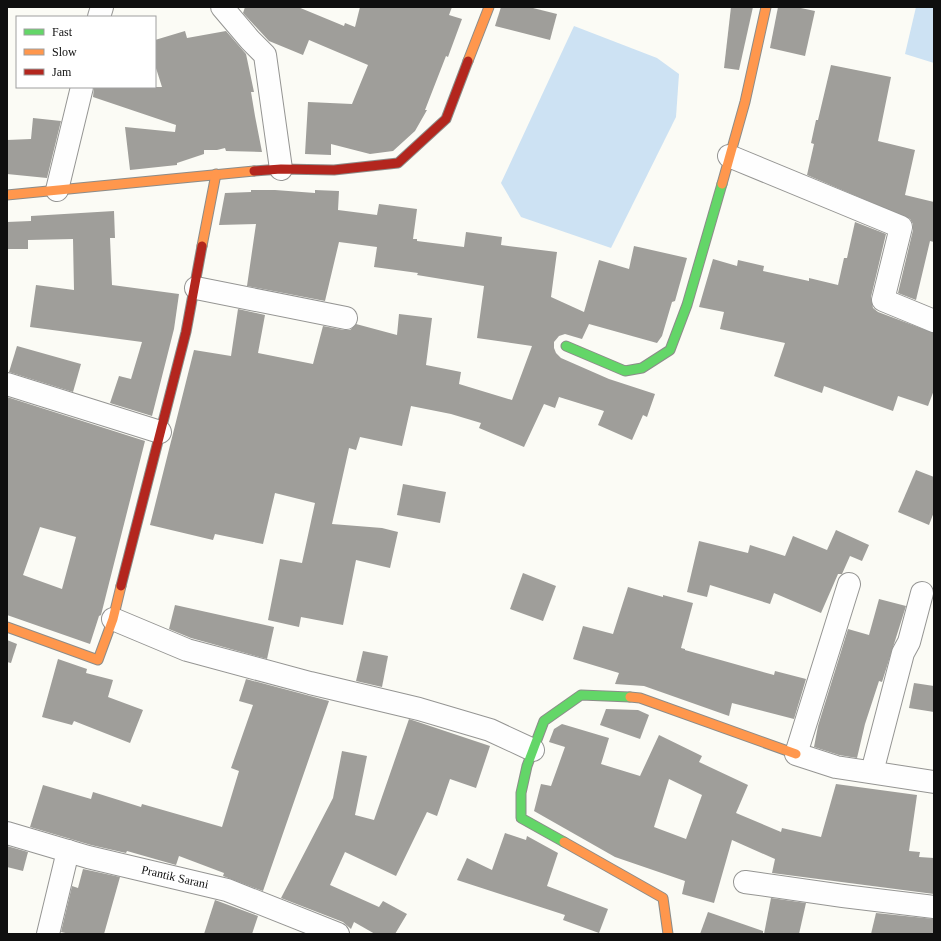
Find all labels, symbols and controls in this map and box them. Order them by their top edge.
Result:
legend [16,16,156,88]
text: Fast [52,25,73,39]
text: Slow [52,45,77,59]
text: Jam [52,65,72,79]
street label: Prantik Sarani [140,862,211,892]

